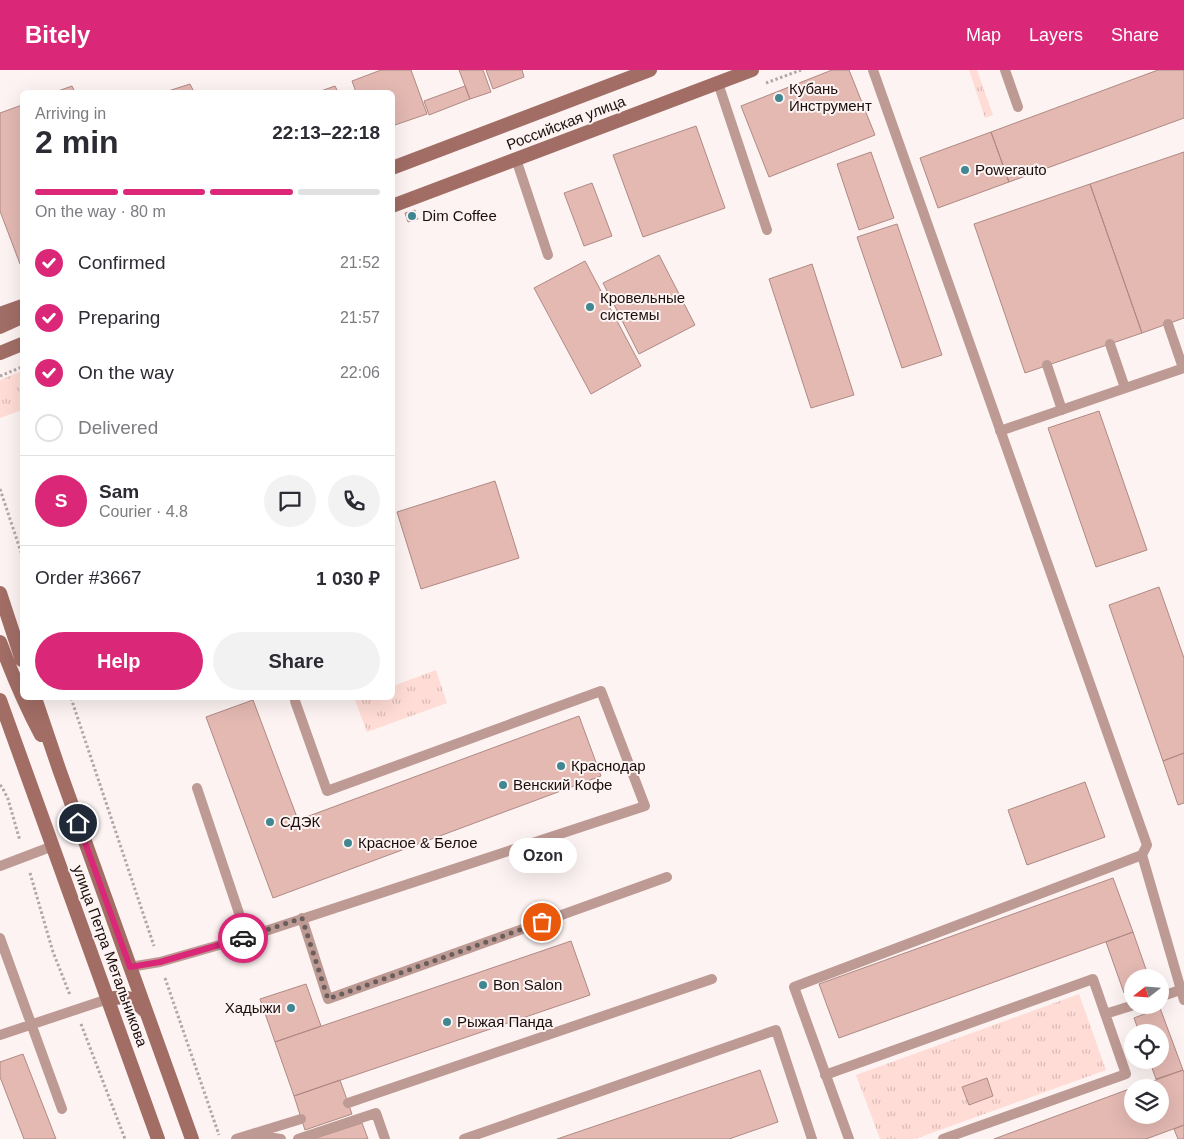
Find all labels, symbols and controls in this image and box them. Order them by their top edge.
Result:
text: Bitely [25,21,90,48]
text: Map [966,25,1001,45]
text: Layers [1029,25,1083,45]
text: Share [1111,25,1159,45]
place label: Кубань Инструмент [789,80,872,114]
street label: Российская улица [504,92,628,153]
marker: Кубань Инструмент [773,92,785,104]
text: Arriving in [35,105,106,122]
text: 22:13–22:18 [272,122,380,143]
text: 2 min [35,124,119,160]
place label: Powerauto [975,161,1047,178]
marker: Powerauto [959,164,971,176]
text: On the way · 80 m [35,203,166,220]
place label: Dim Coffee [422,207,497,224]
marker: Dim Coffee [406,210,418,222]
icon: check [35,249,63,277]
text: Confirmed [78,252,166,273]
text: 21:52 [340,254,380,271]
place label: Кровельные системы [600,289,685,323]
marker: Кровельные системы [584,301,596,313]
icon: check [35,304,63,332]
text: Preparing [78,307,160,328]
text: 21:57 [340,309,380,326]
icon: check [35,359,63,387]
text: On the way [78,362,174,383]
text: 22:06 [340,364,380,381]
text: Delivered [78,417,158,438]
button: chat [264,475,316,527]
button: phone [328,475,380,527]
text: Sam [99,481,139,502]
text: S [55,490,67,511]
text: Courier · 4.8 [99,503,188,520]
text: Order #3667 [35,567,142,588]
text: 1 030 ₽ [316,568,380,589]
button: Help [35,632,203,690]
button: Share [213,632,380,690]
place label: Краснодар [571,757,646,774]
marker: Краснодар [555,760,567,772]
place label: Венский Кофе [513,776,612,793]
marker: Венский Кофе [497,779,509,791]
pin [57,802,99,844]
icon: home [64,809,92,837]
place label: СДЭК [280,813,320,830]
marker: СДЭК [264,816,276,828]
place label: Красное & Белое [358,834,478,851]
marker: Красное & Белое [342,837,354,849]
callout: Ozon [508,837,576,872]
text: Ozon [523,847,563,864]
street label: улица Петра Метальникова [70,863,151,1049]
pin [521,901,563,943]
icon: bag [528,908,556,936]
courier [218,913,268,963]
icon: car [229,924,257,952]
north arrow [1124,969,1169,1014]
map controls [1124,969,1169,1124]
place label: Bon Salon [493,976,562,993]
marker: Bon Salon [477,979,489,991]
place label: Хадыжи [225,999,281,1016]
marker: Хадыжи [285,1002,297,1014]
place label: Рыжая Панда [457,1013,554,1030]
marker: Рыжая Панда [441,1016,453,1028]
button: locate [1124,1024,1169,1069]
button: layers [1124,1079,1169,1124]

